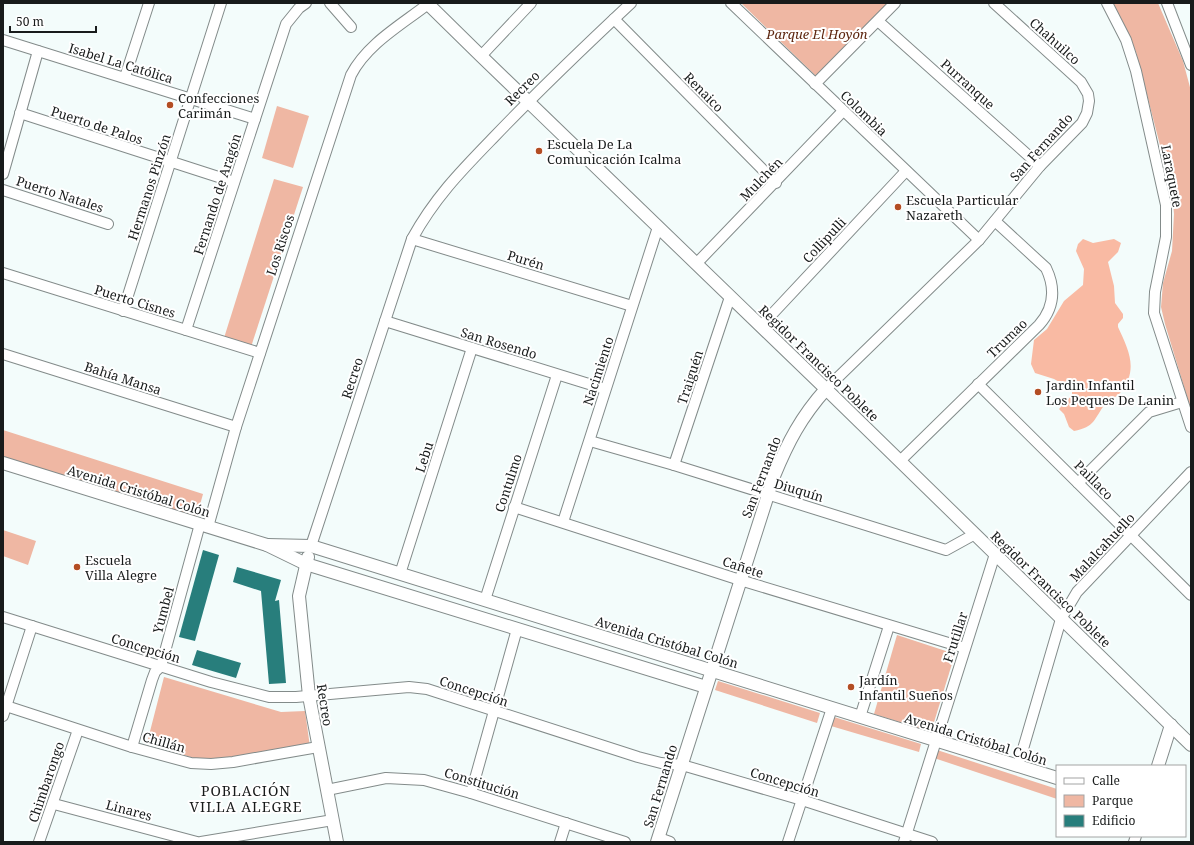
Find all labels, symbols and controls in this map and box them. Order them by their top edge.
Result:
scale bar [10,8,96,34]
text: 50 m [16,13,44,30]
street label: Chahuilco [1026,14,1084,68]
park label: Parque El Hoyón [765,25,868,43]
street label: Isabel La Católica [67,39,175,87]
street label: Purranque [937,55,999,113]
street label: Recreo [501,67,543,109]
street label: Renaico [680,68,728,116]
street label: Colombia [837,86,891,140]
place label: Confecciones Carimán [178,89,259,122]
marker: Confecciones Carimán [165,100,175,110]
street label: Puerto de Palos [49,102,145,148]
street label: San Fernando [1006,109,1076,185]
street label: Fernando de Aragón [189,130,245,257]
street label: Hermanos Pinzón [123,131,175,243]
place label: Escuela De La Comunicación Icalma [547,135,681,168]
street label: Laraquete [1157,143,1187,209]
marker: Escuela De La Comunicación Icalma [534,146,544,156]
street label: Mulchén [736,153,787,205]
street label: Puerto Natales [14,171,106,217]
place label: Escuela Particular Nazareth [906,191,1018,224]
marker: Escuela Particular Nazareth [893,202,903,212]
street label: Los Riscos [262,212,298,278]
street label: Collipulli [798,213,850,267]
street label: Purén [505,246,547,274]
street label: Puerto Cisnes [92,280,178,322]
street label: Regidor Francisco Poblete [755,301,883,425]
street label: Trumao [983,314,1031,362]
street label: San Rosendo [459,323,539,363]
street label: Nacimiento [578,334,618,408]
street label: Traiguén [673,347,707,406]
street label: Recreo [337,355,367,401]
street label: Bahía Mansa [82,357,164,399]
place label: Jardin Infantil Los Peques De Lanin [1045,376,1175,409]
marker: Jardin Infantil Los Peques De Lanin [1033,387,1043,397]
street label: San Fernando [737,434,785,520]
street label: Lebu [411,439,437,475]
street label: Contulmo [490,451,526,515]
street label: Paillaco [1070,456,1118,504]
street label: Avenida Cristóbal Colón [65,461,213,521]
street label: Diuquín [772,474,826,506]
street label: Malalcahuello [1066,509,1138,585]
street label: Regidor Francisco Poblete [987,527,1115,651]
place label: Escuela Villa Alegre [85,551,157,584]
street label: Cañete [720,552,766,582]
marker: Escuela Villa Alegre [72,562,82,572]
street label: Yumbel [148,585,178,636]
street label: Frutillar [938,609,972,665]
street label: Avenida Cristóbal Colón [593,612,741,672]
street label: Concepción [109,629,183,667]
street label: Concepción [437,671,511,711]
place label: Jardín Infantil Sueños [858,671,953,704]
marker: Jardín Infantil Sueños [846,682,856,692]
street label: Recreo [313,683,337,727]
street label: Avenida Cristóbal Colón [902,709,1050,769]
street label: Chillán [140,727,188,757]
street label: Chimbarongo [24,739,68,825]
street label: San Fernando [639,742,681,830]
street label: Constitución [442,763,522,803]
street label: Concepción [748,763,822,801]
legend [1056,765,1186,837]
text: Calle [1092,772,1120,789]
district label: POBLACIÓN VILLA ALEGRE [190,781,302,816]
text: Parque [1092,792,1133,809]
street label: Linares [104,795,154,825]
text: Edificio [1092,812,1135,829]

